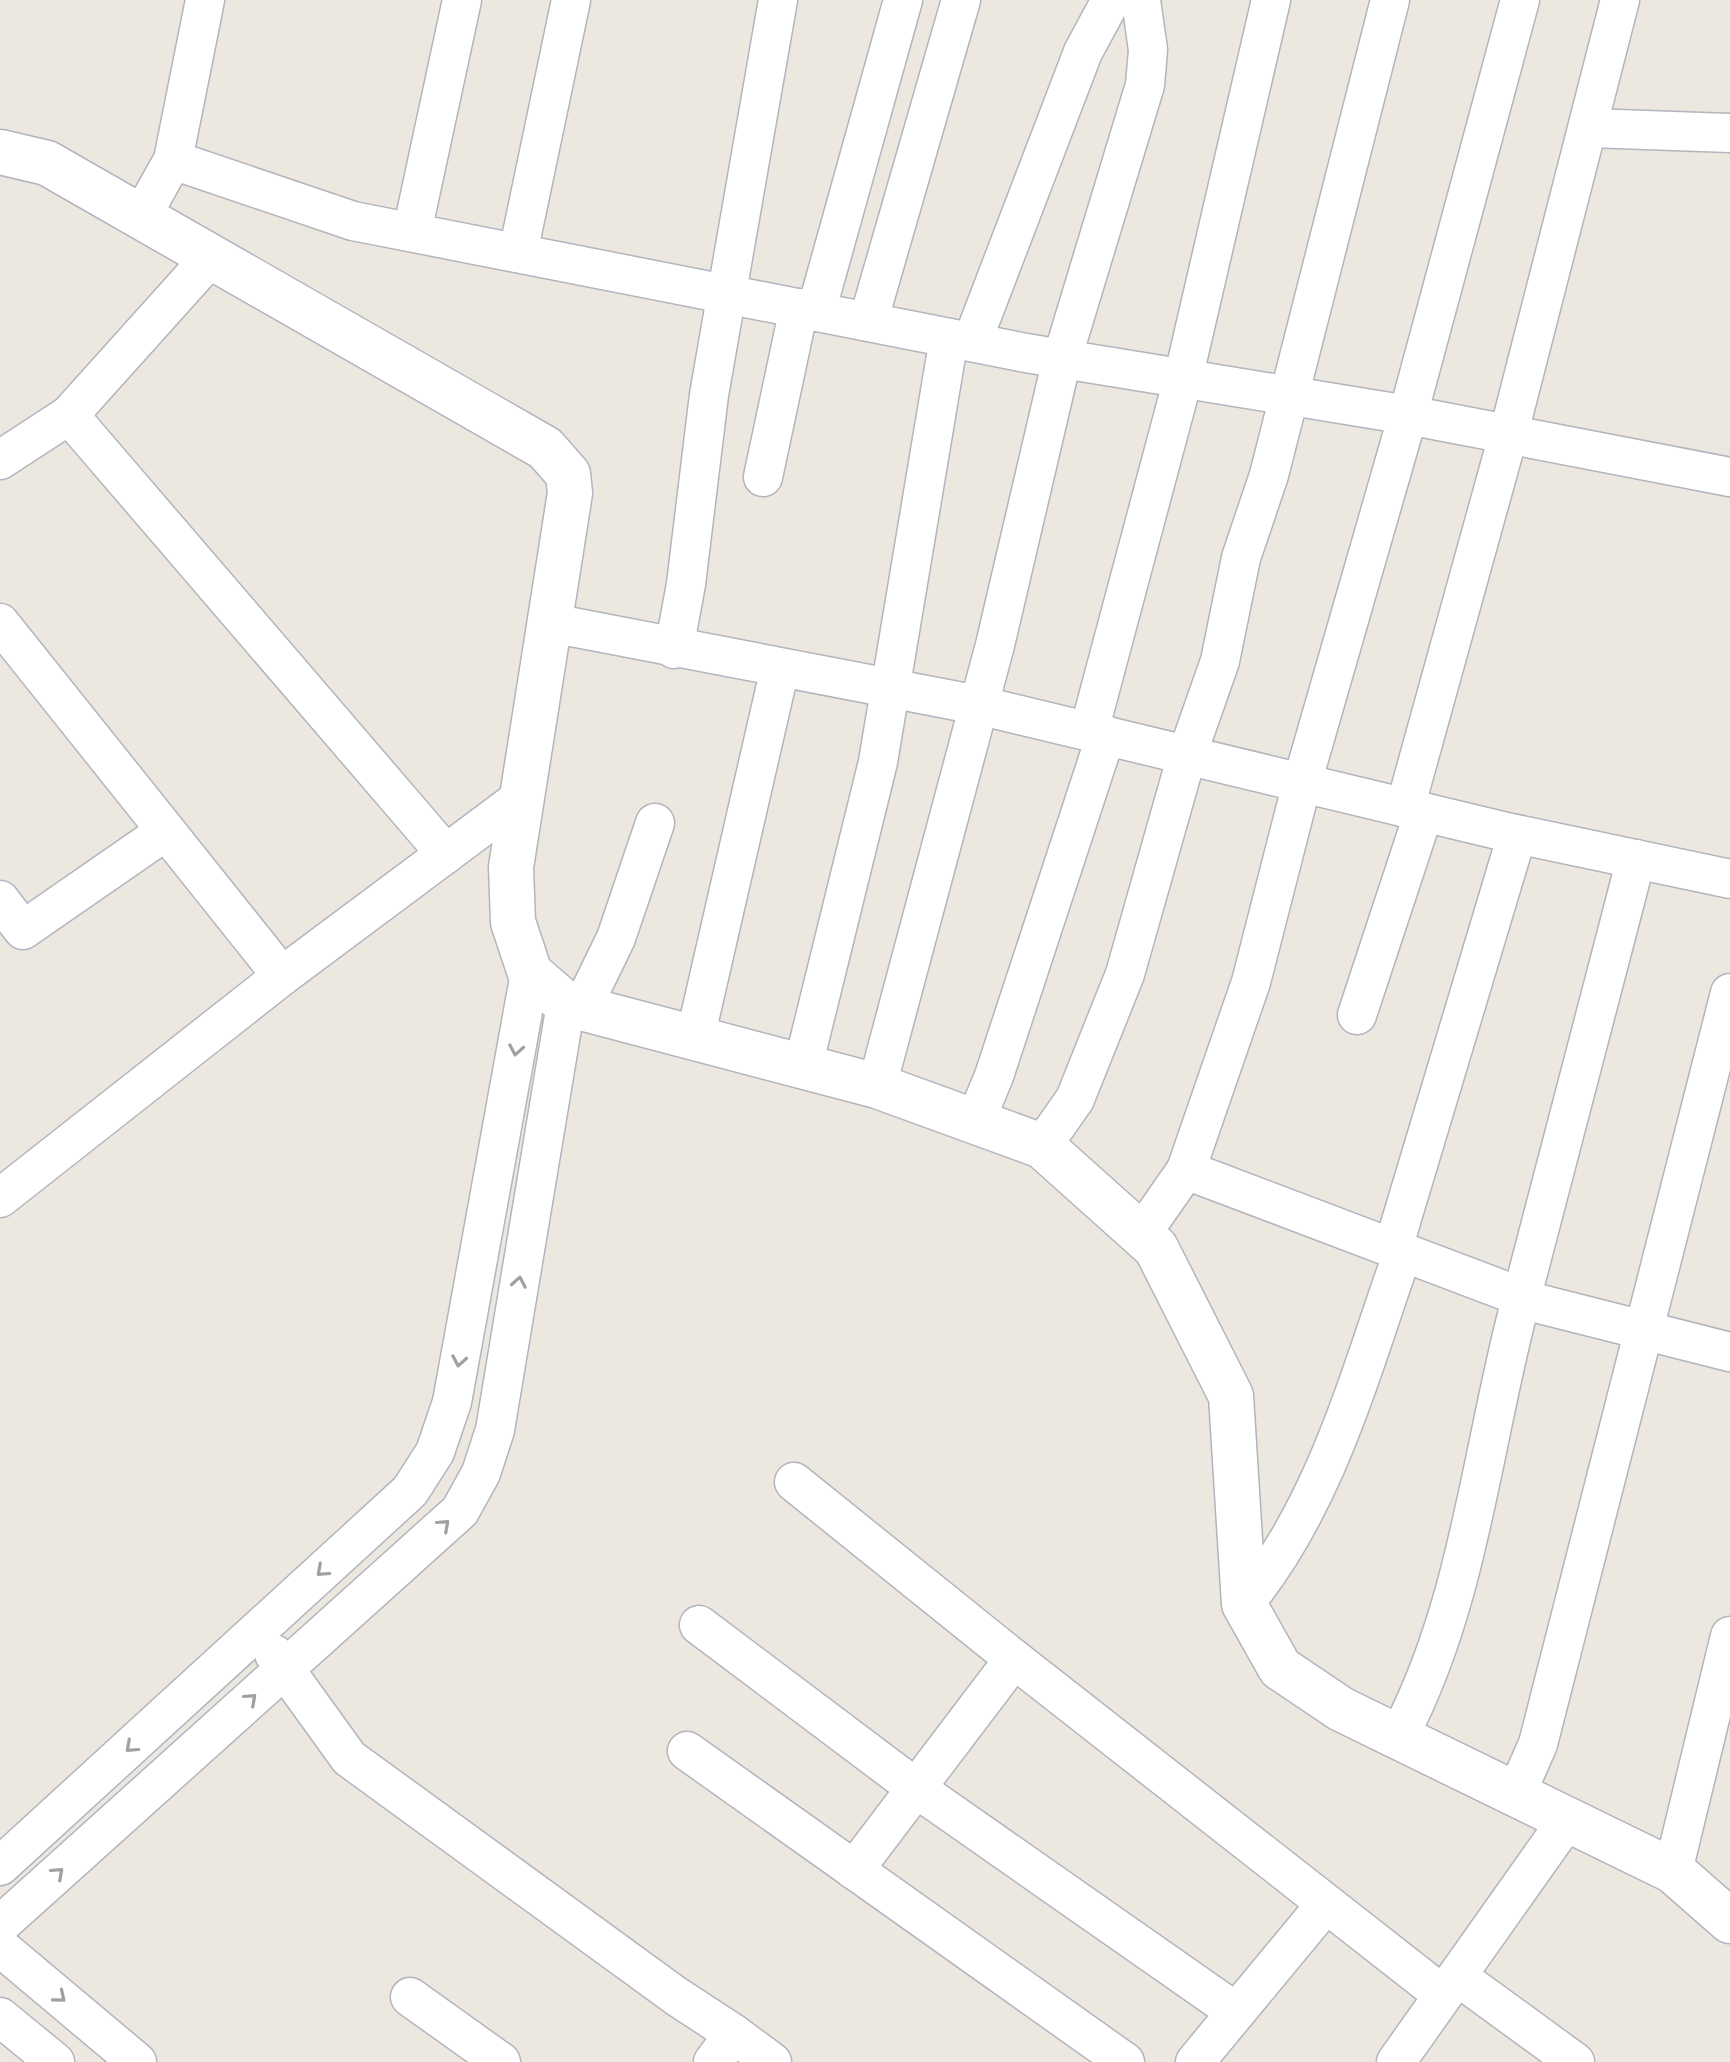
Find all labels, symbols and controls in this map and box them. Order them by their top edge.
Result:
one-way arrow [508,1043,525,1057]
one-way arrow [510,1275,527,1289]
one-way arrow [452,1354,469,1368]
one-way arrow [435,1521,450,1535]
one-way arrow [317,1562,332,1576]
one-way arrow [242,1695,257,1709]
one-way arrow [125,1737,140,1751]
one-way arrow [49,1868,63,1883]
one-way arrow [51,1987,65,2002]

